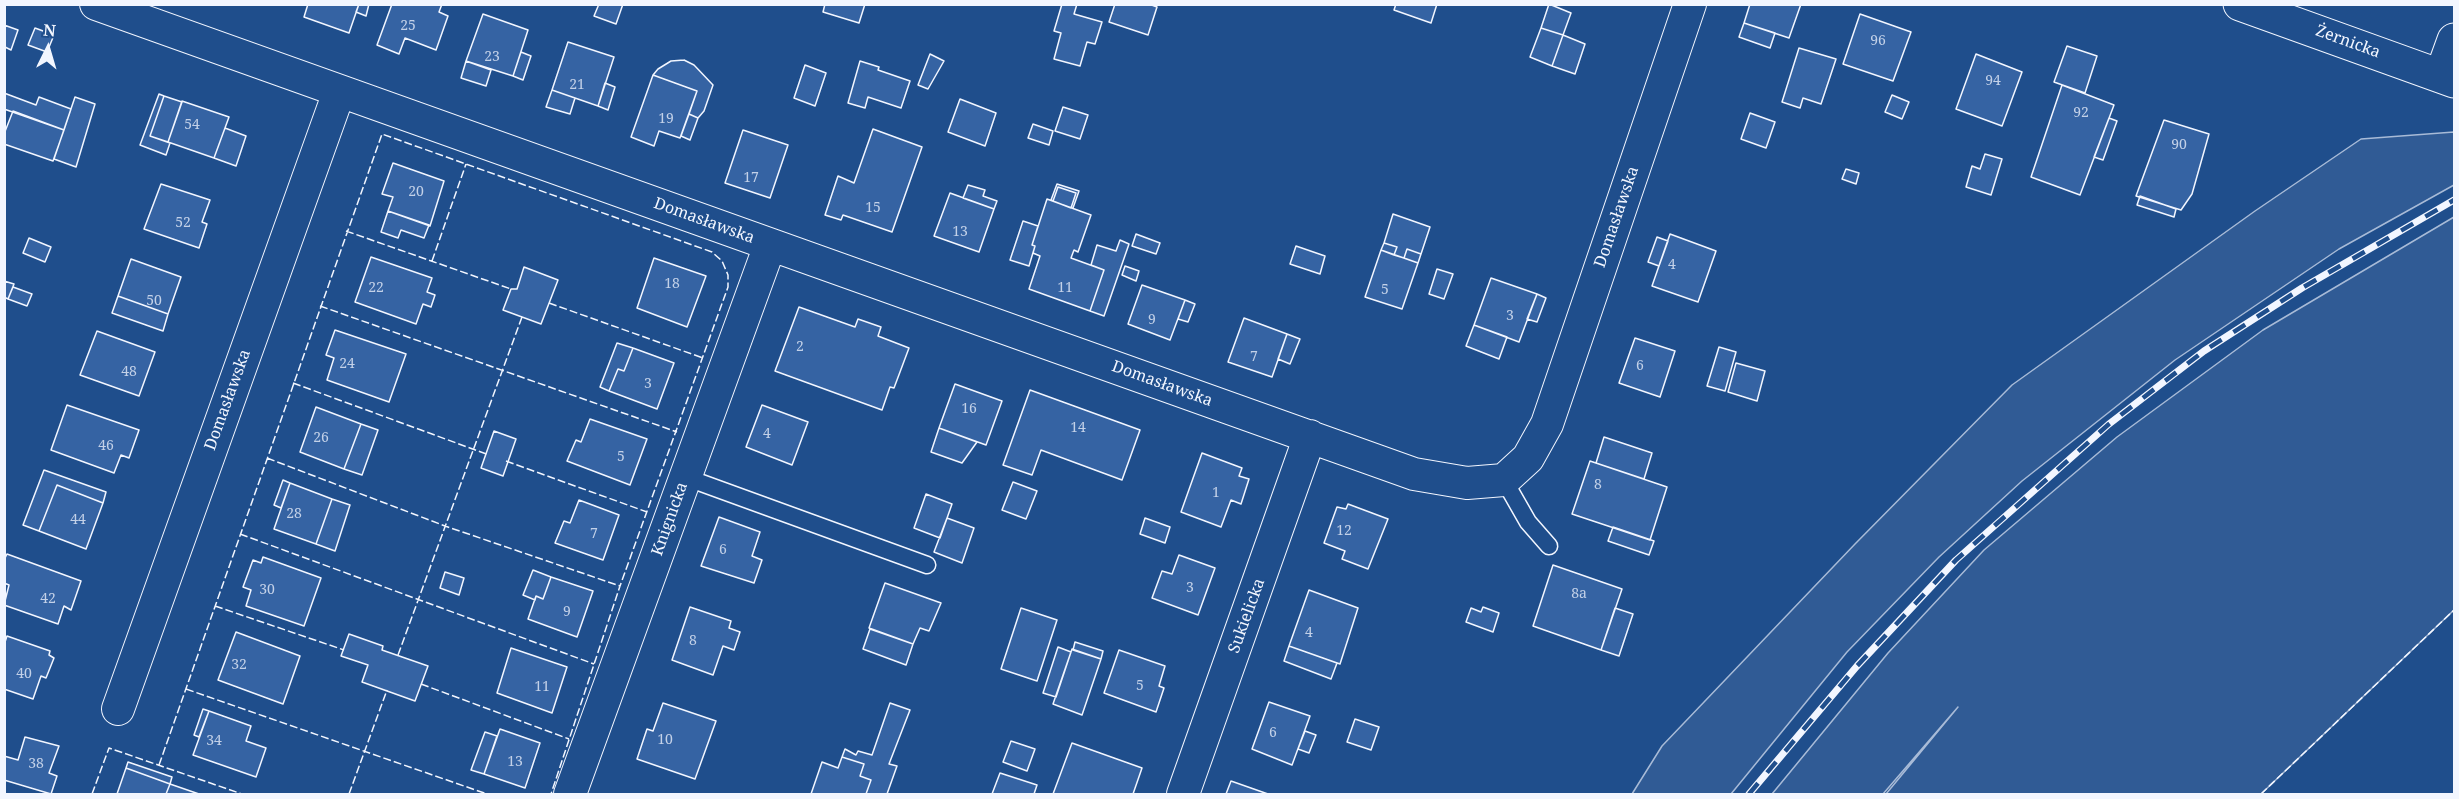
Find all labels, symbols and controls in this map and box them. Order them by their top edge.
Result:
north arrow [18,18,78,78]
house number: 25 [400,18,416,34]
text: N [42,19,57,42]
street label: Żernicka [2313,21,2383,63]
house number: 96 [1870,33,1886,49]
house number: 23 [484,49,500,65]
house number: 94 [1985,73,2001,89]
house number: 21 [569,77,585,93]
house number: 92 [2073,105,2089,121]
house number: 19 [658,111,674,127]
house number: 54 [184,117,200,133]
house number: 90 [2171,137,2187,153]
street label: Domasławska [1591,164,1643,270]
house number: 17 [743,170,759,186]
house number: 20 [408,184,424,200]
street label: Domasławska [651,194,757,248]
house number: 15 [865,200,881,216]
house number: 52 [175,215,191,231]
house number: 13 [952,224,968,240]
house number: 4 [1668,257,1676,273]
house number: 18 [664,276,680,292]
house number: 22 [368,280,384,296]
house number: 11 [1057,280,1073,296]
house number: 5 [1381,282,1389,298]
house number: 50 [146,293,162,309]
house number: 3 [1506,308,1514,324]
house number: 9 [1148,312,1156,328]
house number: 2 [796,339,804,355]
street label: Domasławska [201,347,255,453]
house number: 7 [1250,349,1258,365]
house number: 24 [339,356,355,372]
street label: Domasławska [1109,357,1215,411]
house number: 6 [1636,358,1644,374]
house number: 48 [121,364,137,380]
house number: 3 [644,376,652,392]
house number: 16 [961,401,977,417]
house number: 14 [1070,420,1086,436]
house number: 4 [763,426,771,442]
house number: 26 [313,430,329,446]
house number: 46 [98,438,114,454]
house number: 5 [617,449,625,465]
house number: 8 [1594,477,1602,493]
street label: Knignicka [648,480,692,558]
house number: 1 [1212,485,1220,501]
house number: 28 [286,506,302,522]
house number: 44 [70,512,86,528]
house number: 12 [1336,523,1352,539]
house number: 7 [590,526,598,542]
house number: 6 [719,542,727,558]
street label: Sukielicka [1225,576,1269,656]
house number: 3 [1186,580,1194,596]
house number: 30 [259,582,275,598]
house number: 8a [1571,586,1587,602]
house number: 42 [40,591,56,607]
house number: 9 [563,604,571,620]
house number: 4 [1305,625,1313,641]
house number: 8 [689,633,697,649]
house number: 32 [231,657,247,673]
house number: 40 [16,666,32,682]
house number: 5 [1136,678,1144,694]
house number: 11 [534,679,550,695]
house number: 6 [1269,725,1277,741]
house number: 10 [657,732,673,748]
house number: 34 [206,733,222,749]
house number: 13 [507,754,523,770]
house number: 38 [28,756,44,772]

